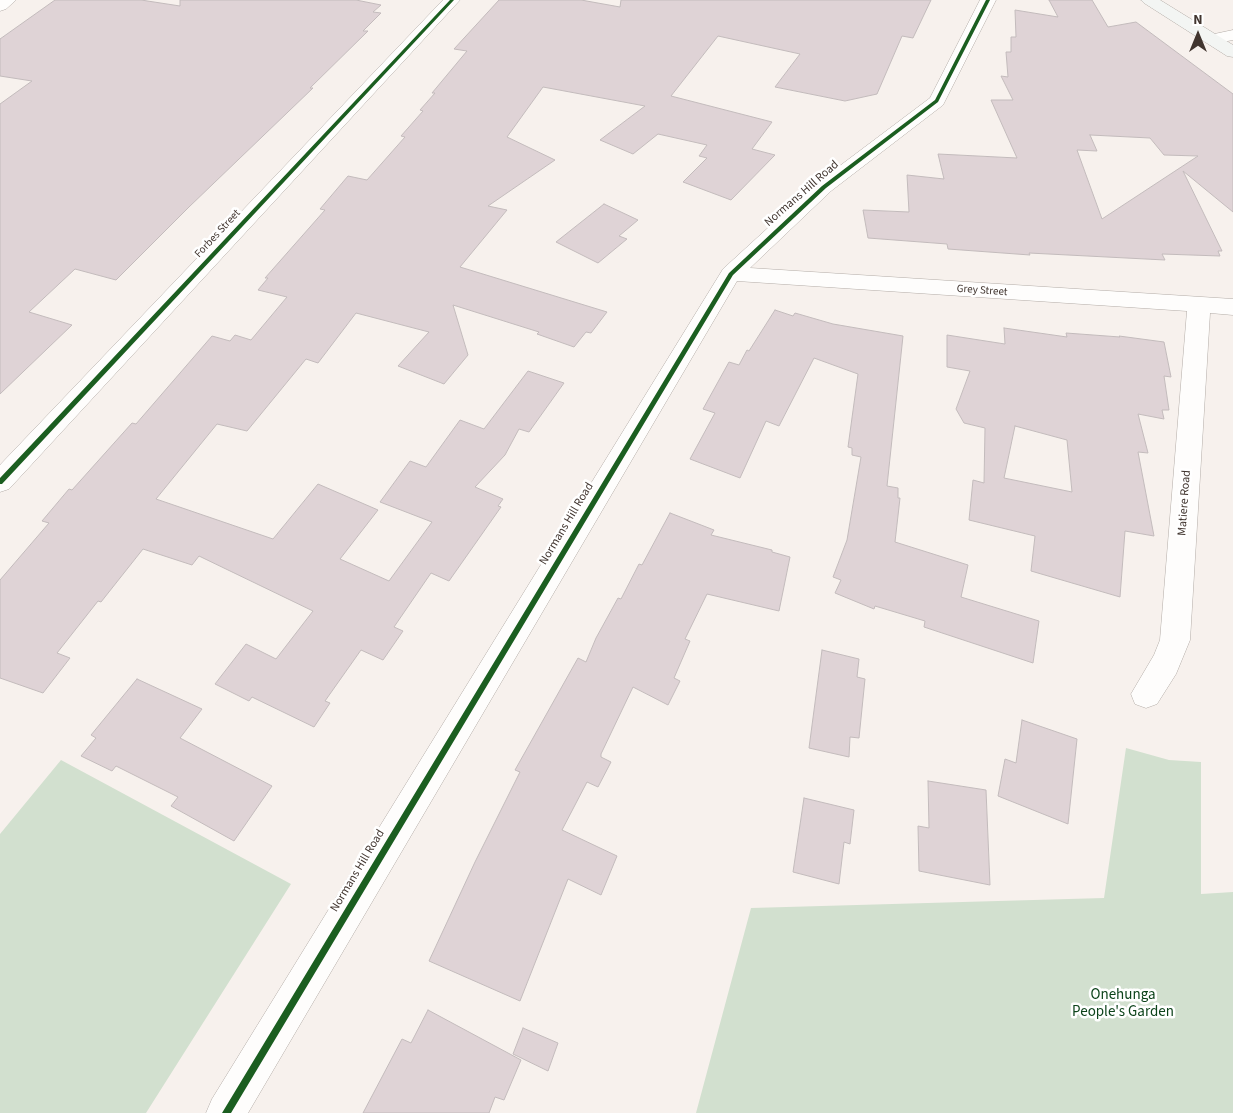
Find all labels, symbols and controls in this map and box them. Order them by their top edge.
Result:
north arrow [1173,10,1223,60]
text: N [1193,10,1203,30]
street label: Normans Hill Road [762,158,842,230]
street label: Forbes Street [192,207,244,261]
street label: Grey Street [956,283,1008,299]
street label: Matiere Road [1176,470,1194,536]
street label: Normans Hill Road [537,480,597,568]
street label: Normans Hill Road [328,827,388,915]
park label: Onehunga People's Garden [1072,987,1174,1022]

